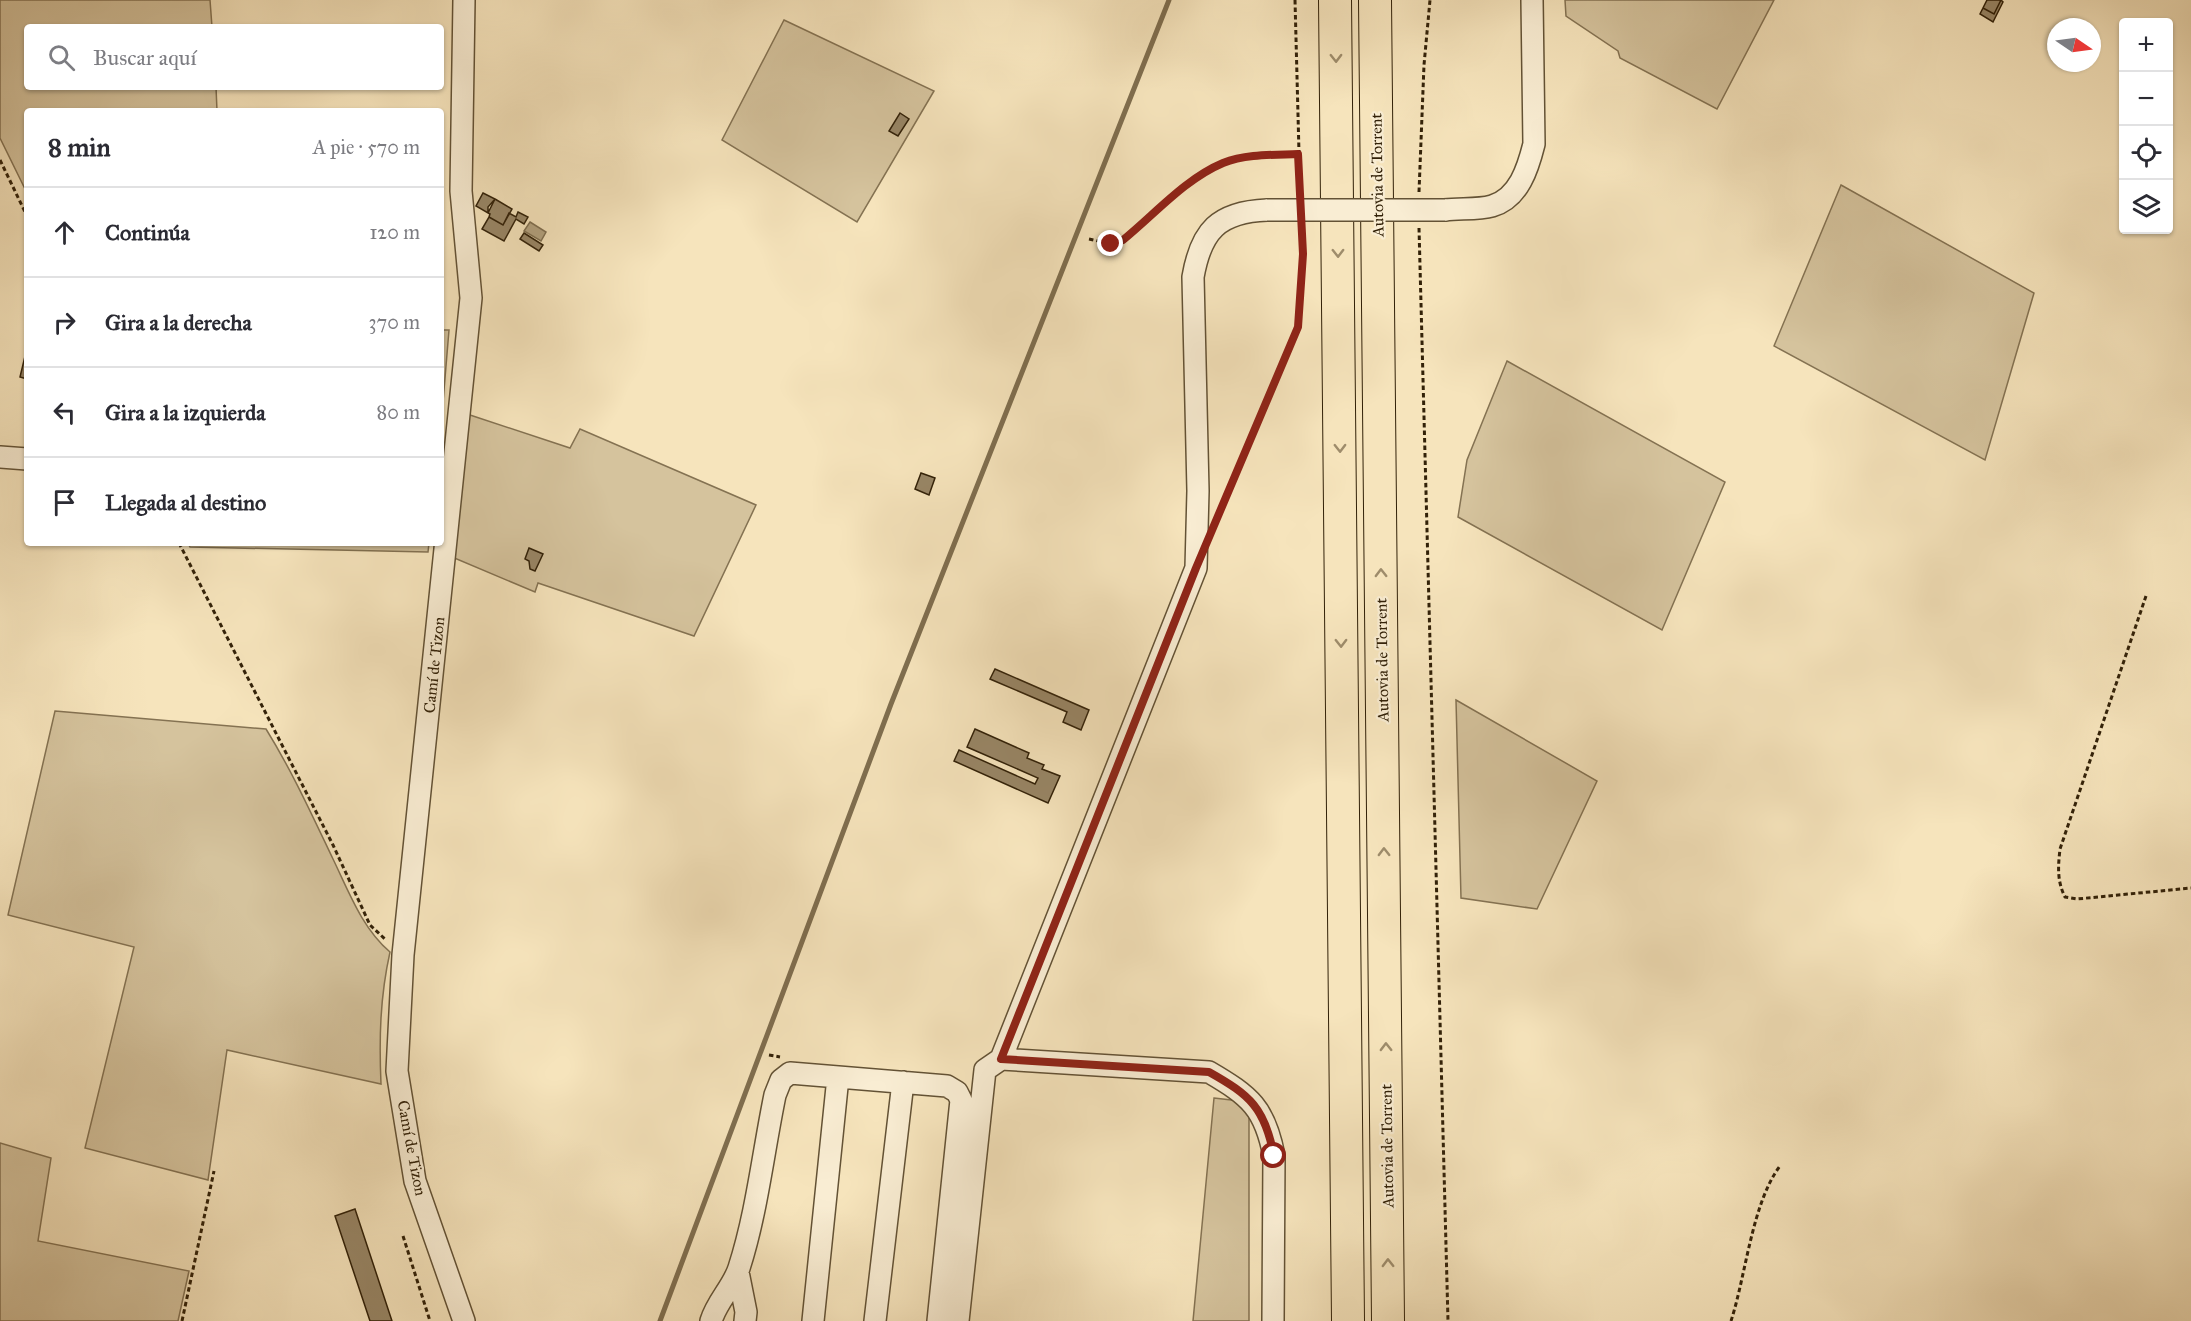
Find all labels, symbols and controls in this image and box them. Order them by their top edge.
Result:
north arrow [2047,18,2101,72]
map controls [2119,18,2173,234]
button: + [2119,18,2173,72]
search box [24,24,444,90]
icon: search [45,41,78,74]
text: Buscar aquí [93,44,196,71]
one-way arrow [1329,54,1342,63]
button: − [2119,72,2173,126]
street label: Autovia de Torrent [1366,113,1388,238]
button: locate [2119,126,2173,180]
text: 8 min [48,131,111,163]
text: A pie · 570 m [313,135,420,159]
button: layers [2119,180,2173,234]
icon: ahead [48,216,81,249]
text: Continúa [105,219,190,246]
text: 120 m [369,220,420,244]
route end [1097,230,1123,256]
one-way arrow [1331,249,1344,258]
icon: right [48,306,81,339]
text: Gira a la derecha [105,309,252,336]
text: 370 m [369,310,420,334]
icon: left [48,396,81,429]
text: Gira a la izquierda [105,399,266,426]
text: 80 m [377,400,420,424]
one-way arrow [1333,444,1346,453]
icon: arrive [48,486,81,519]
text: Llegada al destino [105,489,266,516]
one-way arrow [1375,568,1387,577]
street label: Autovia de Torrent [1371,598,1393,723]
street label: Camí de Tizon [419,616,449,714]
one-way arrow [1335,639,1348,648]
one-way arrow [1378,847,1390,856]
one-way arrow [1379,1042,1392,1051]
street label: Autovia de Torrent [1376,1084,1398,1209]
street label: Camí de Tizon [393,1099,431,1198]
route start [1260,1142,1286,1168]
one-way arrow [1382,1258,1394,1267]

